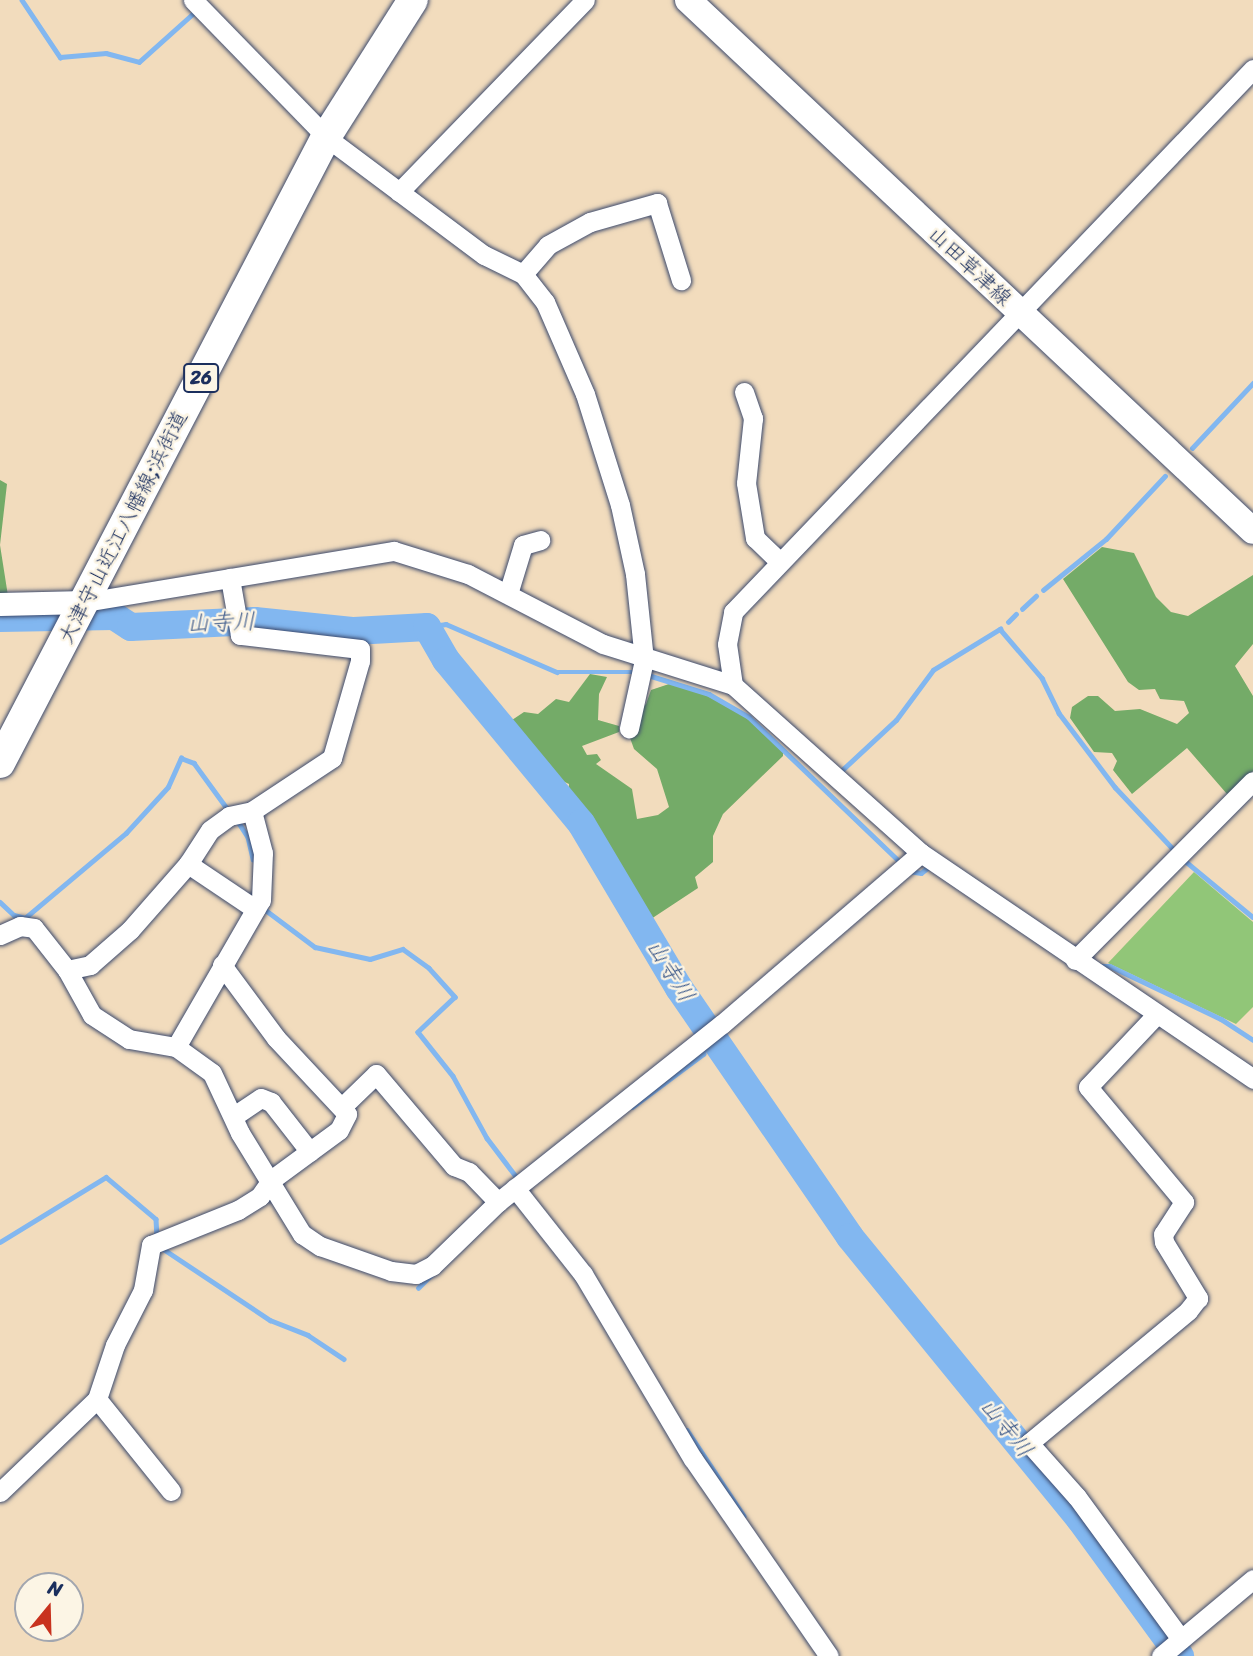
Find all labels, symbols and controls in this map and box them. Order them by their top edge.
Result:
street label: 山田草津線 [923,221,1017,311]
road number: 26 [182,362,220,394]
street label: 大津守山近江八幡線;浜街道 [53,406,193,648]
water label: 山寺川 [186,608,256,638]
water label: 山寺川 [640,934,700,1008]
water label: 山寺川 [974,1393,1038,1463]
text: N [44,1571,67,1606]
north arrow [14,1572,84,1642]

